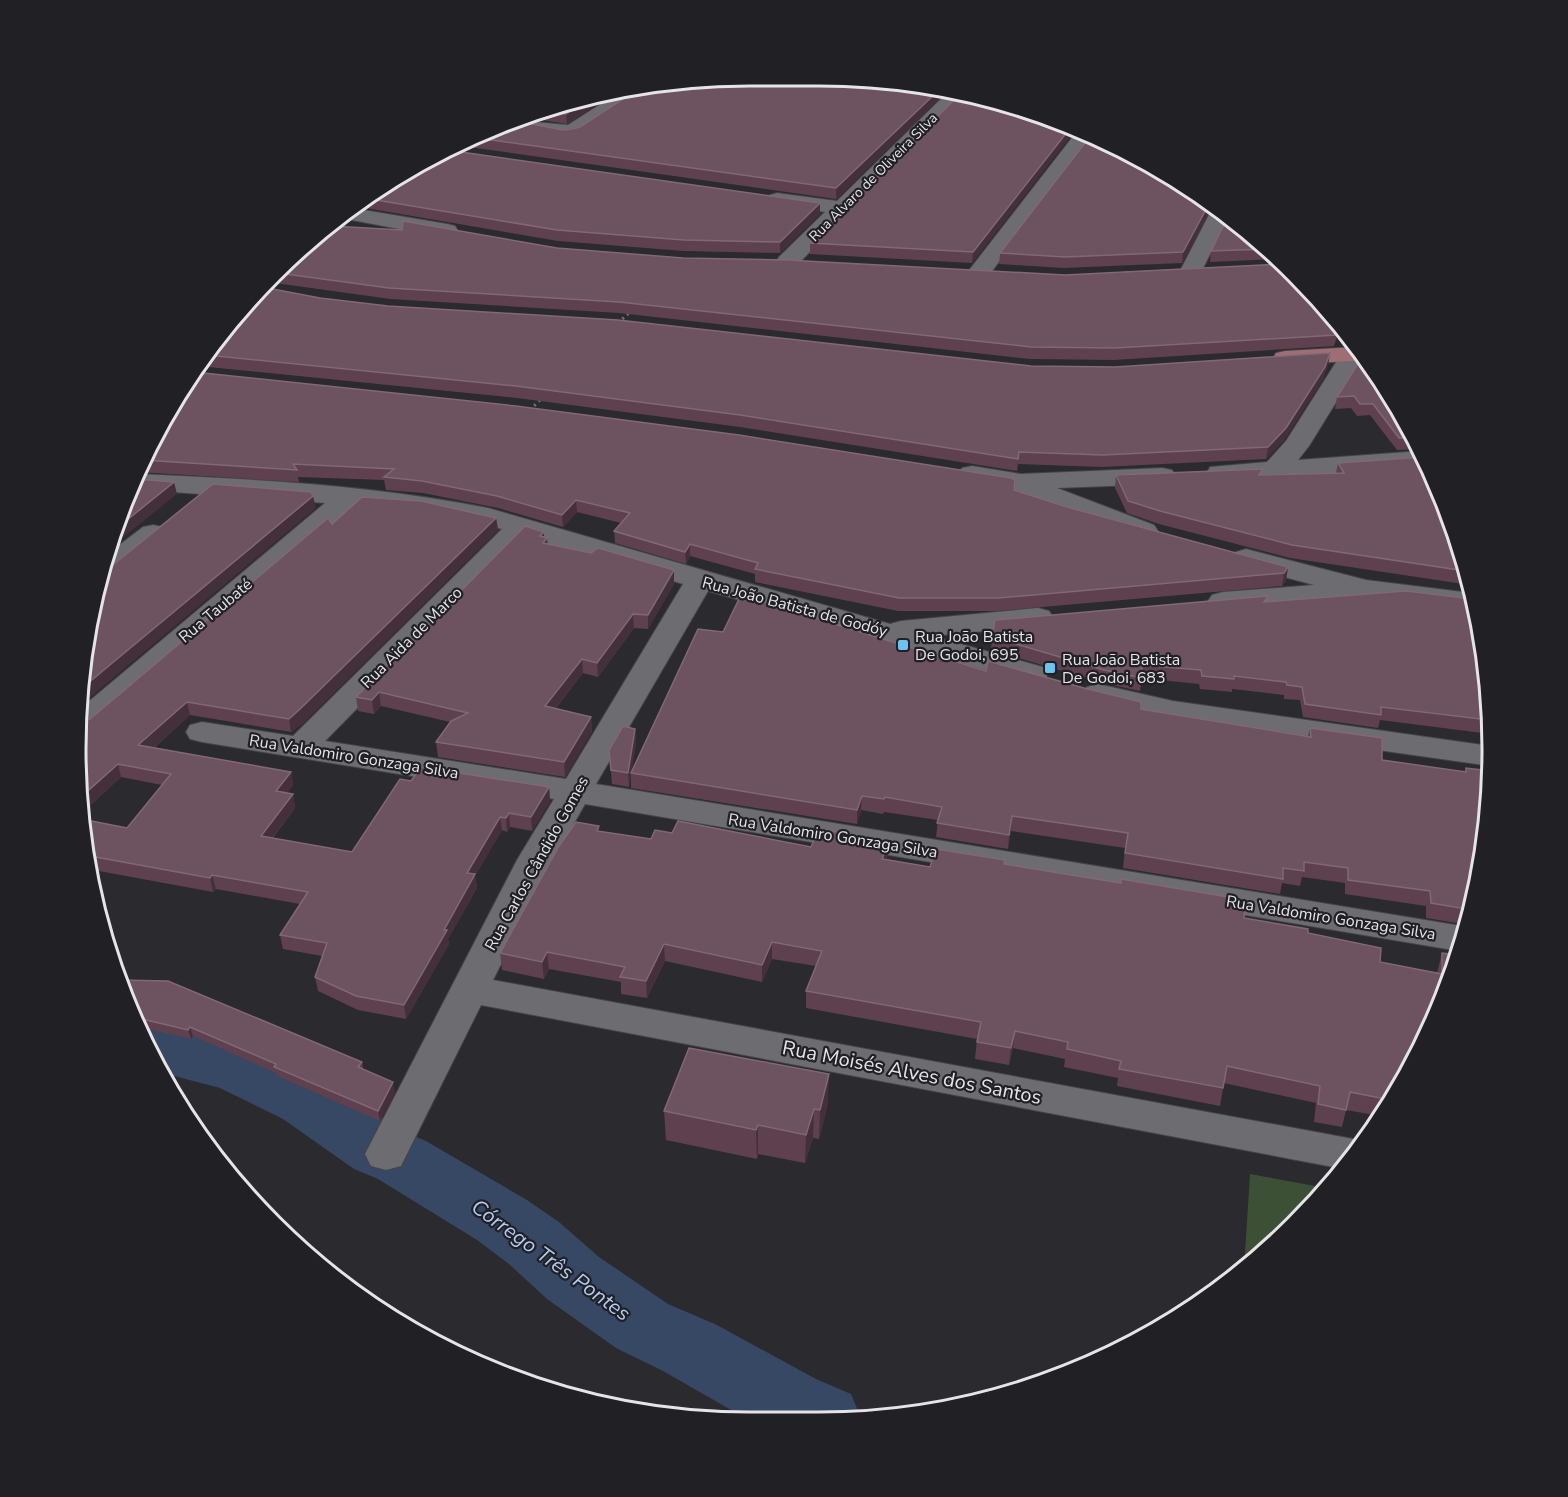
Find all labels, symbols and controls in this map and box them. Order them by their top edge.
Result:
street label: Rua Alvaro de Oliveira Silva [805,109,942,246]
street label: Rua João Batista de Godóy [700,572,891,643]
street label: Rua Taubaté [174,573,257,648]
street label: Rua Aida de Marco [356,582,467,693]
place label: Rua João Batista De Godoi, 695 [915,626,1033,666]
marker: Rua João Batista De Godoi, 695 [896,638,910,652]
place label: Rua João Batista De Godoi, 683 [1062,649,1180,689]
marker: Rua João Batista De Godoi, 683 [1043,661,1057,675]
street label: Rua Valdomiro Gonzaga Silva [248,730,460,784]
street label: Rua Carlos Cândido Gomes [480,772,594,955]
street label: Rua Valdomiro Gonzaga Silva [727,809,939,863]
street label: Rua Valdomiro Gonzaga Silva [1225,891,1437,945]
street label: Rua Moisés Alves dos Santos [780,1034,1044,1111]
water label: Córrego Três Pontes [466,1193,636,1327]

